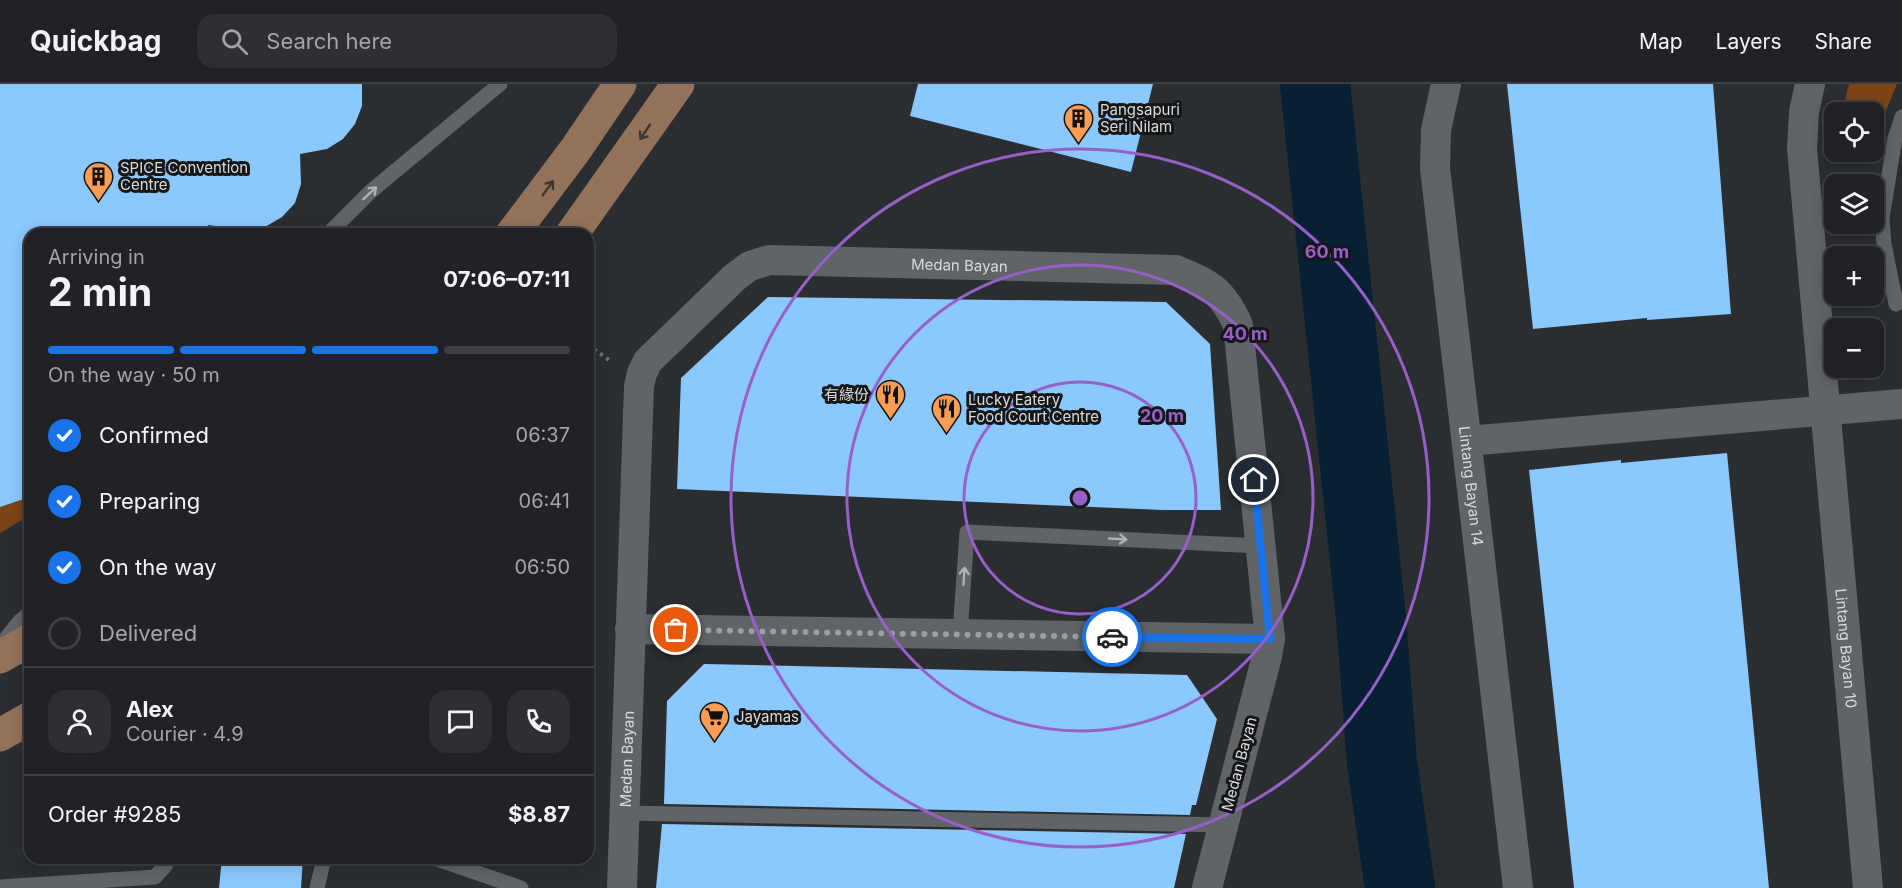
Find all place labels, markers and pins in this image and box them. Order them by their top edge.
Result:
place label: Pangsapuri Seri Nilam [1100,100,1180,136]
building icon: Pangsapuri Seri Nilam [1063,102,1095,144]
place label: SPICE Convention Centre [120,158,248,194]
building icon: SPICE Convention Centre [83,160,115,202]
restaurant icon: 有緣份 [874,378,906,420]
place label: 有緣份 [824,385,869,404]
place label: Lucky Eatery Food Court Centre [968,390,1099,426]
restaurant icon: Lucky Eatery Food Court Centre [931,392,963,434]
pin [1228,454,1279,505]
centre of rings [1070,488,1090,508]
pin [650,604,701,655]
supermarket icon: Jayamas [699,700,731,742]
place label: Jayamas [736,707,799,726]

